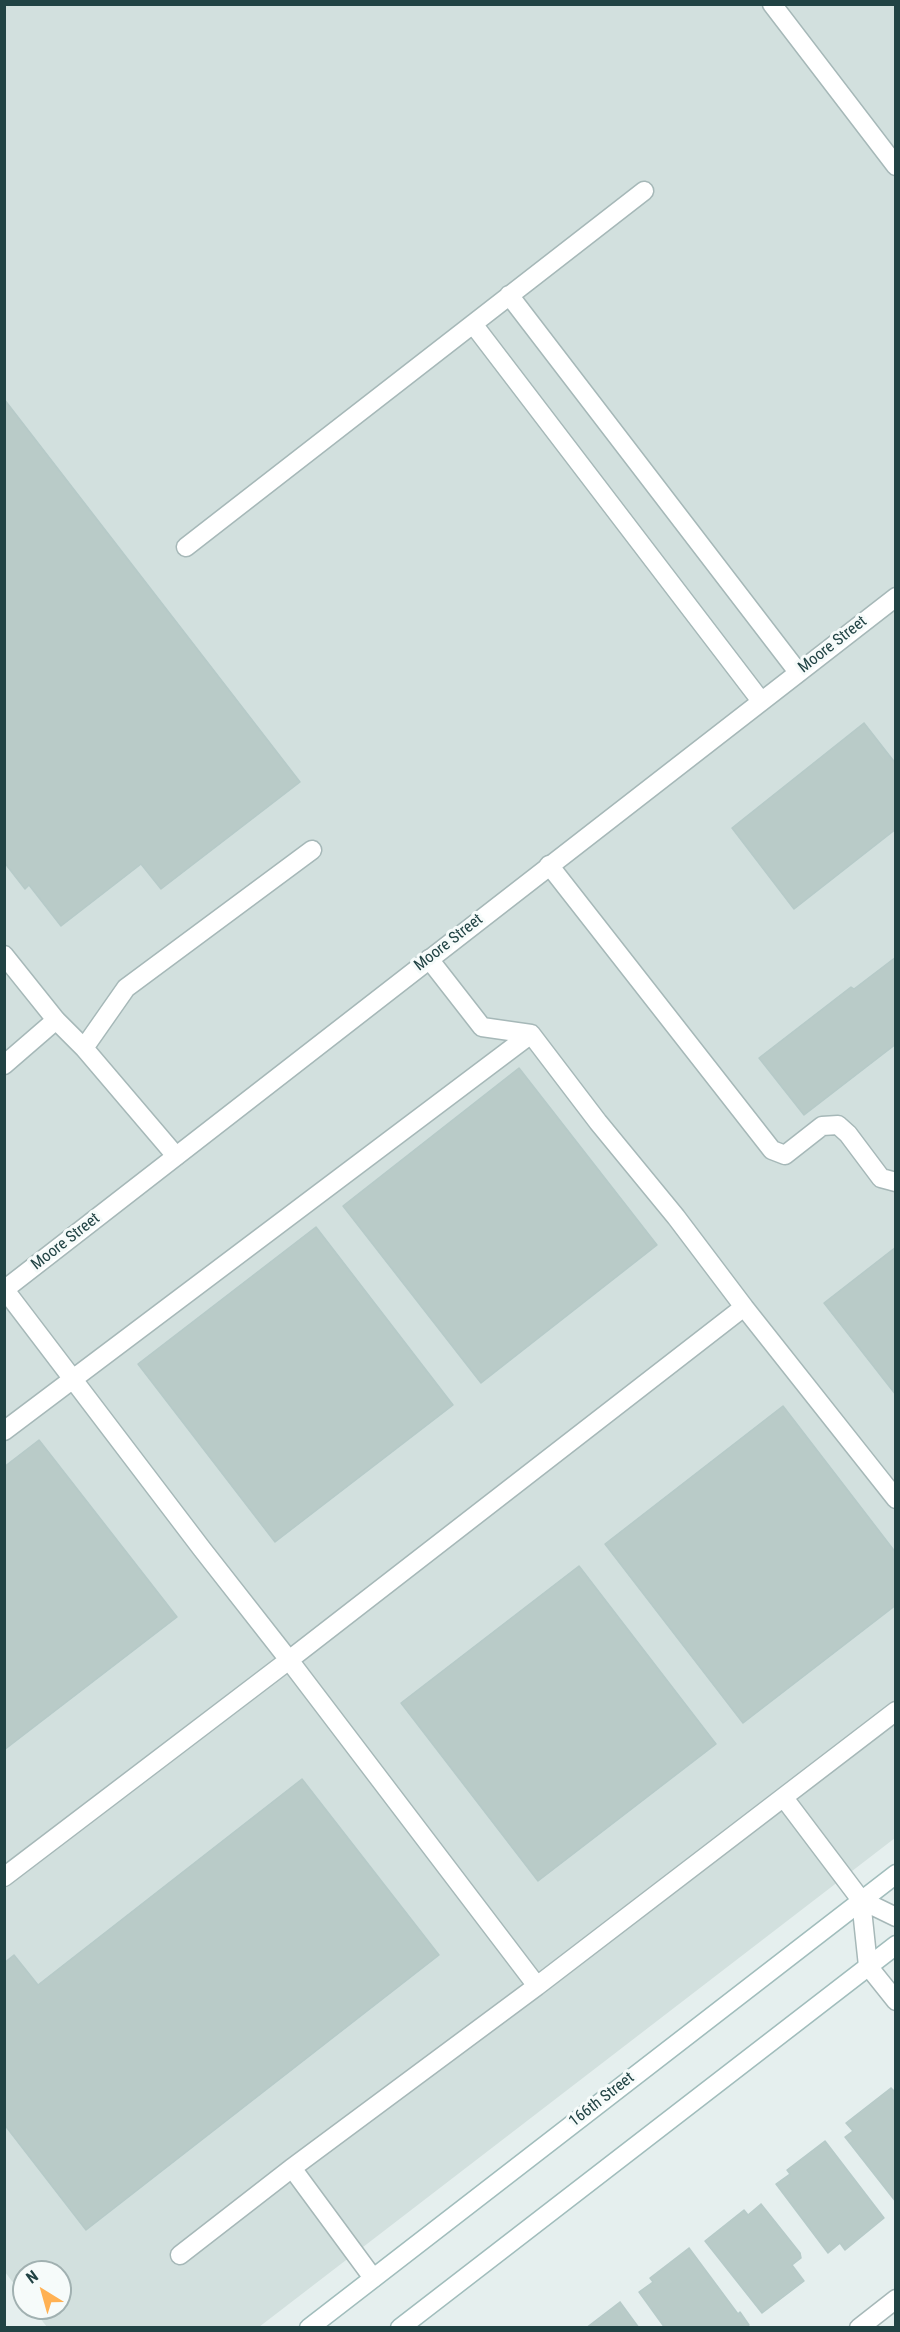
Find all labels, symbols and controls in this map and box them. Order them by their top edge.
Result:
street label: Moore Street [795,612,871,678]
street label: Moore Street [411,910,487,976]
street label: Moore Street [28,1209,104,1275]
street label: 166th Street [566,2069,638,2131]
north arrow [12,2260,72,2320]
text: N [22,2266,42,2287]

